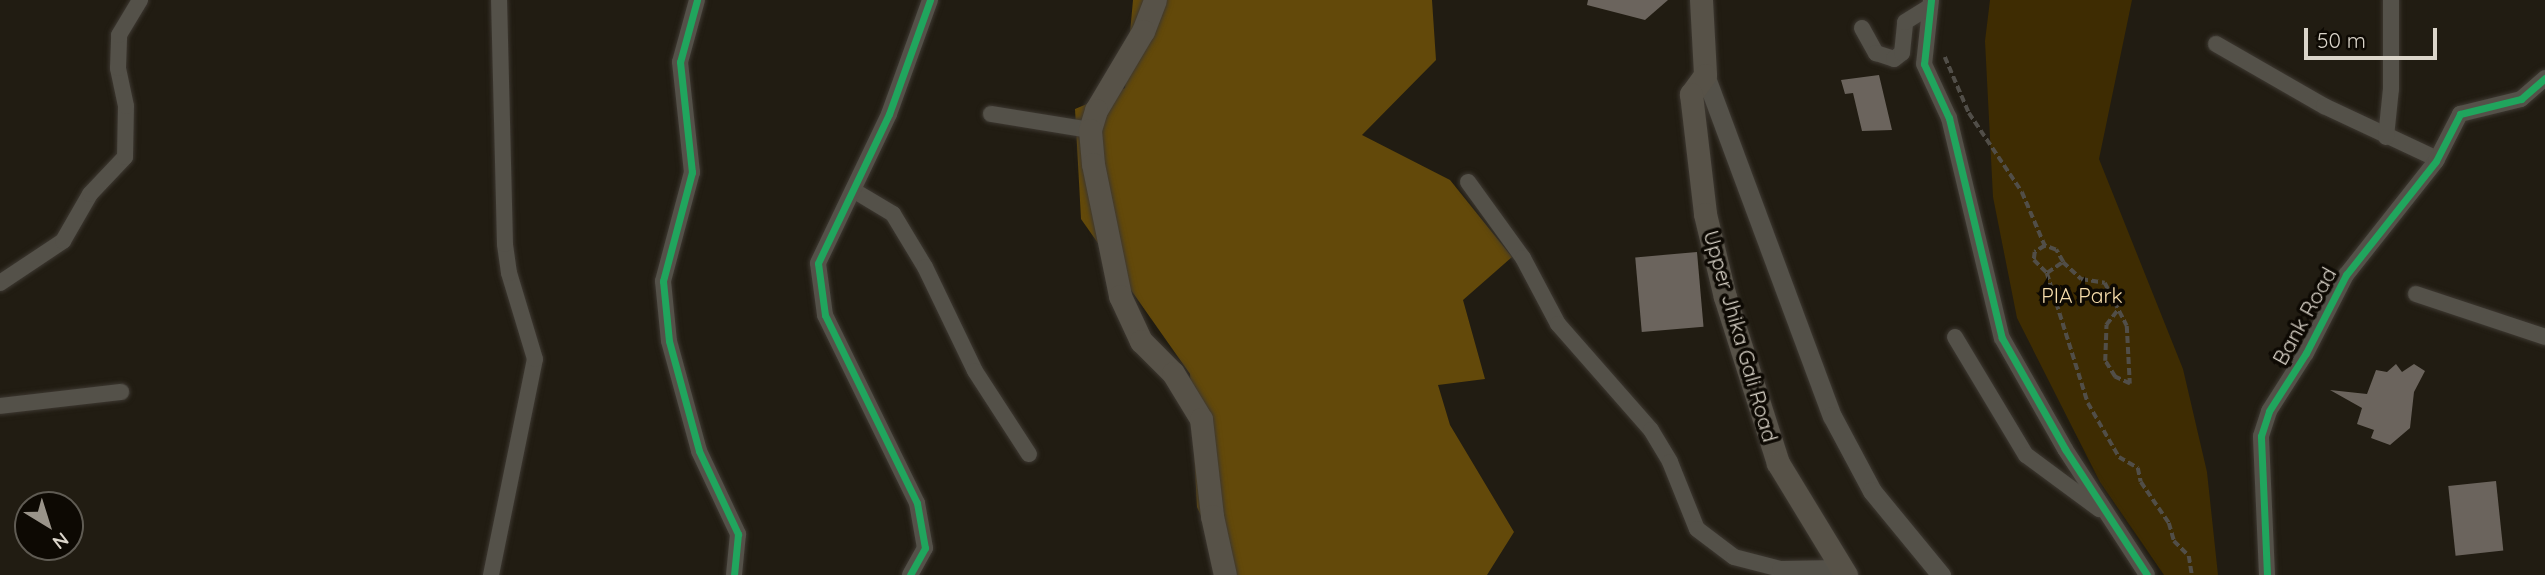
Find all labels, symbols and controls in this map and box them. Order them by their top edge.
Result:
scale bar [2307,14,2440,58]
text: 50 m [2317,27,2366,53]
street label: Upper Jhika Gali Road [1699,227,1783,445]
street label: Bank Road [2267,263,2341,369]
park label: PIA Park [2041,282,2123,308]
north arrow [14,491,84,561]
text: N [48,527,74,555]

